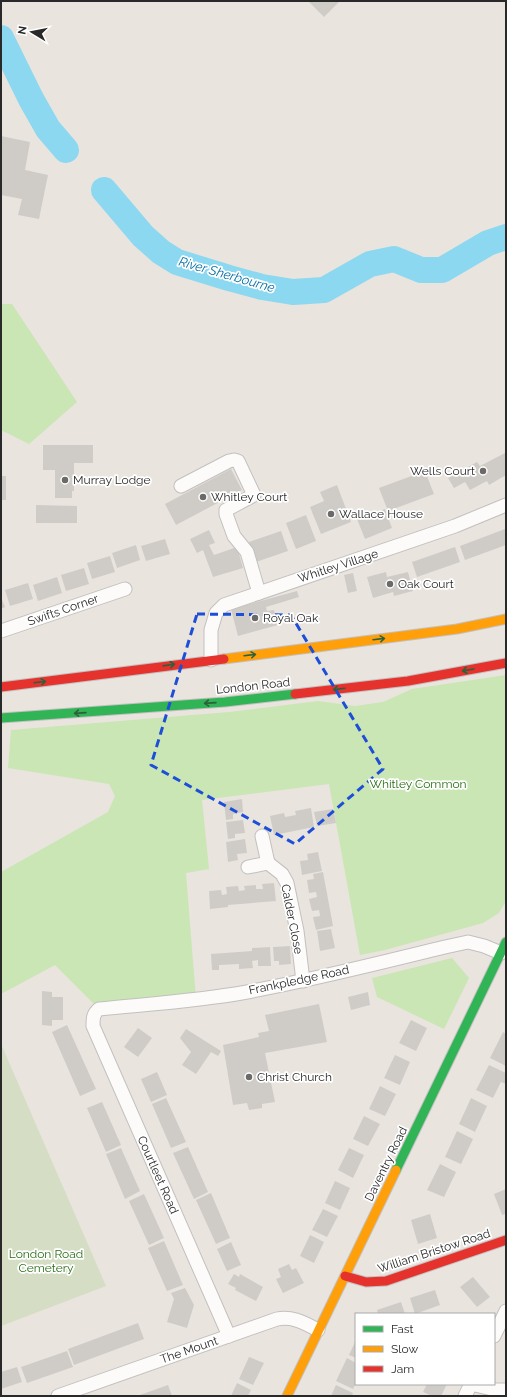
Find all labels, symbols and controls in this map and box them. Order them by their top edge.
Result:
north arrow [12,12,52,52]
text: N [16,25,30,36]
water label: River Sherbourne [177,254,277,295]
place label: Wells Court [410,464,475,478]
marker: Wells Court [478,466,488,476]
place label: Murray Lodge [73,473,151,487]
marker: Murray Lodge [60,475,70,485]
place label: Whitley Court [211,490,287,504]
marker: Whitley Court [198,492,208,502]
place label: Wallace House [339,507,423,521]
marker: Wallace House [326,509,336,519]
street label: Whitley Village [296,546,380,586]
place label: Oak Court [398,577,454,591]
marker: Oak Court [385,579,395,589]
street label: Swifts Corner [26,591,101,629]
place label: Royal Oak [263,611,319,625]
marker: Royal Oak [250,613,260,623]
one-way arrow [372,635,385,643]
one-way arrow [243,651,256,659]
one-way arrow [162,661,175,669]
one-way arrow [461,667,474,675]
street label: London Road [215,675,291,697]
one-way arrow [33,678,46,686]
one-way arrow [333,685,346,693]
one-way arrow [204,699,217,707]
one-way arrow [74,710,87,717]
park label: Whitley Common [369,777,467,791]
street label: Calder Close [278,883,306,955]
street label: Frankpledge Road [248,963,350,997]
place label: Christ Church [257,1070,332,1084]
marker: Christ Church [244,1072,254,1082]
street label: Daventry Road [362,1124,410,1204]
street label: Courtleet Road [135,1134,181,1216]
street label: William Bristow Road [376,1226,492,1276]
park label: London Road Cemetery [9,1247,83,1275]
legend [355,1313,495,1385]
text: Fast [391,1322,414,1336]
street label: The Mount [158,1334,220,1366]
text: Slow [391,1342,418,1356]
text: Jam [391,1362,414,1376]

